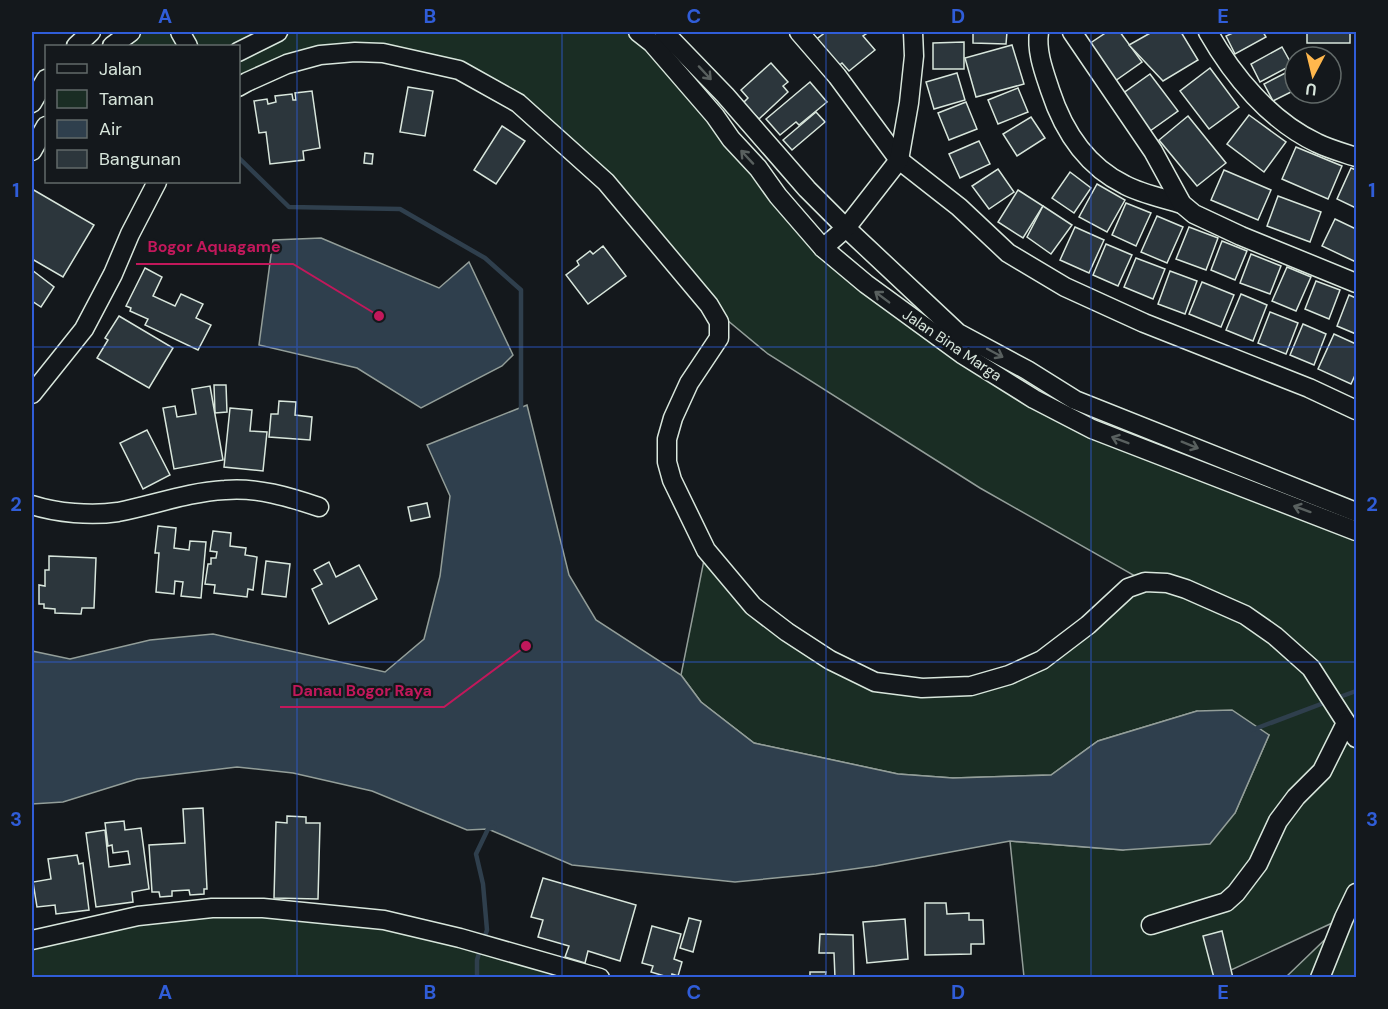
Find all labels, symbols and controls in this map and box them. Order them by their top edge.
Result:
text: A [158,3,172,29]
text: B [424,3,436,29]
text: C [687,3,701,29]
text: D [951,3,965,29]
text: E [1217,3,1229,29]
legend [45,45,240,183]
north arrow [1283,45,1343,105]
text: Jalan [99,57,142,81]
one-way arrow [698,66,712,81]
text: U [1305,78,1318,100]
text: Taman [99,87,154,111]
text: Air [99,117,122,141]
text: Bangunan [99,147,181,171]
one-way arrow [740,149,755,164]
text: 1 [12,177,20,203]
text: 1 [1368,177,1376,203]
callout: Bogor Aquagame [136,230,293,264]
text: Bogor Aquagame [147,236,281,257]
one-way arrow [874,290,890,303]
street label: Jalan Bina Marga [898,304,1006,386]
one-way arrow [986,347,1003,359]
one-way arrow [1111,434,1130,445]
one-way arrow [1180,440,1198,451]
text: 2 [10,491,22,517]
text: 2 [1366,491,1378,517]
one-way arrow [1293,503,1312,514]
callout: Danau Bogor Raya [280,673,444,707]
text: Danau Bogor Raya [292,680,432,701]
text: 3 [10,806,22,832]
text: 3 [1366,806,1378,832]
text: A [158,979,172,1005]
text: B [424,979,436,1005]
text: C [687,979,701,1005]
text: D [951,979,965,1005]
text: E [1217,979,1229,1005]

